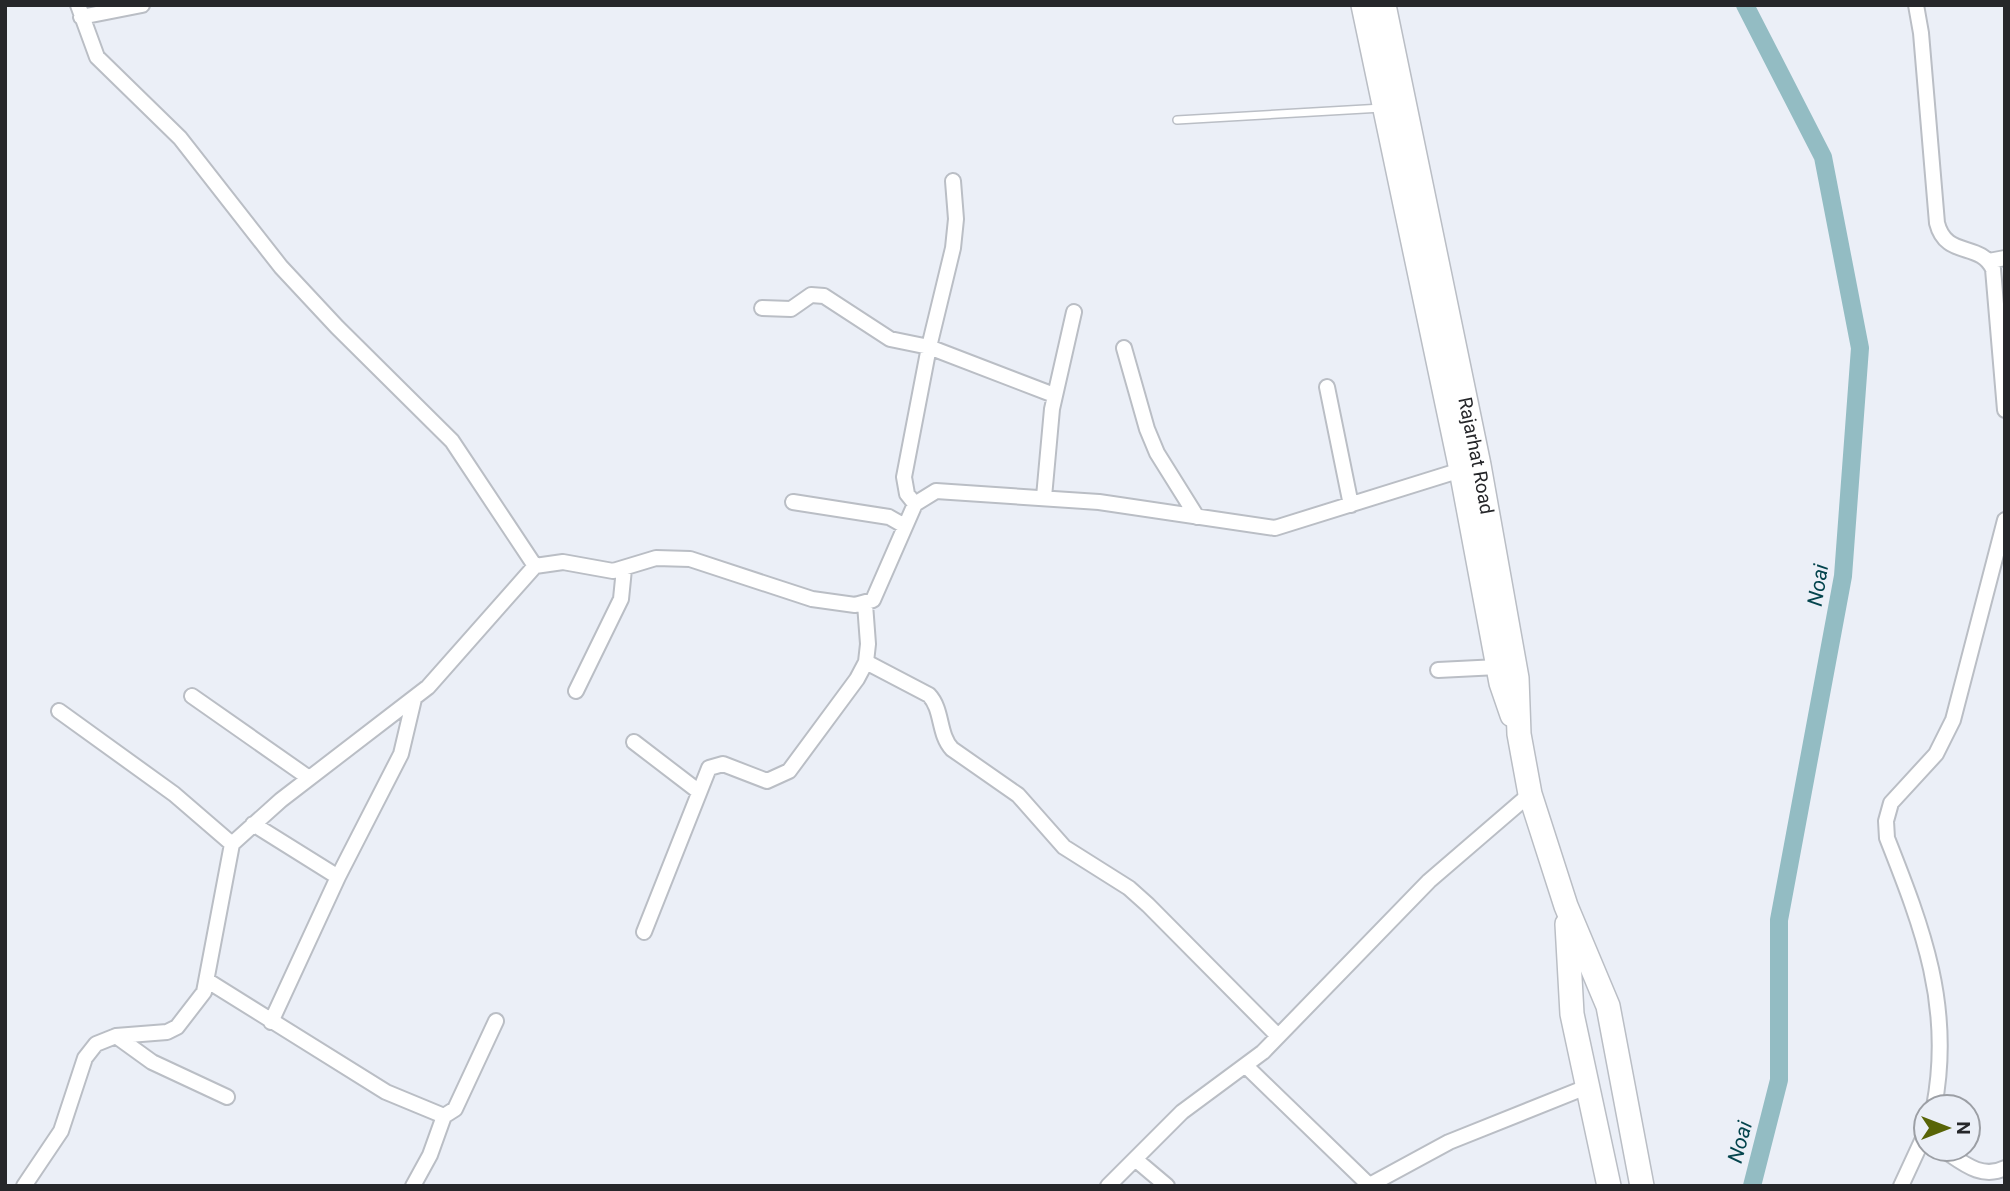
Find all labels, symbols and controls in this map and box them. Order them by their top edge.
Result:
street label: Rajarhat Road [1453,395,1499,516]
water label: Noai [1803,562,1833,608]
north arrow [1912,1093,1982,1163]
water label: Noai [1723,1118,1757,1165]
text: N [1952,1121,1975,1135]

